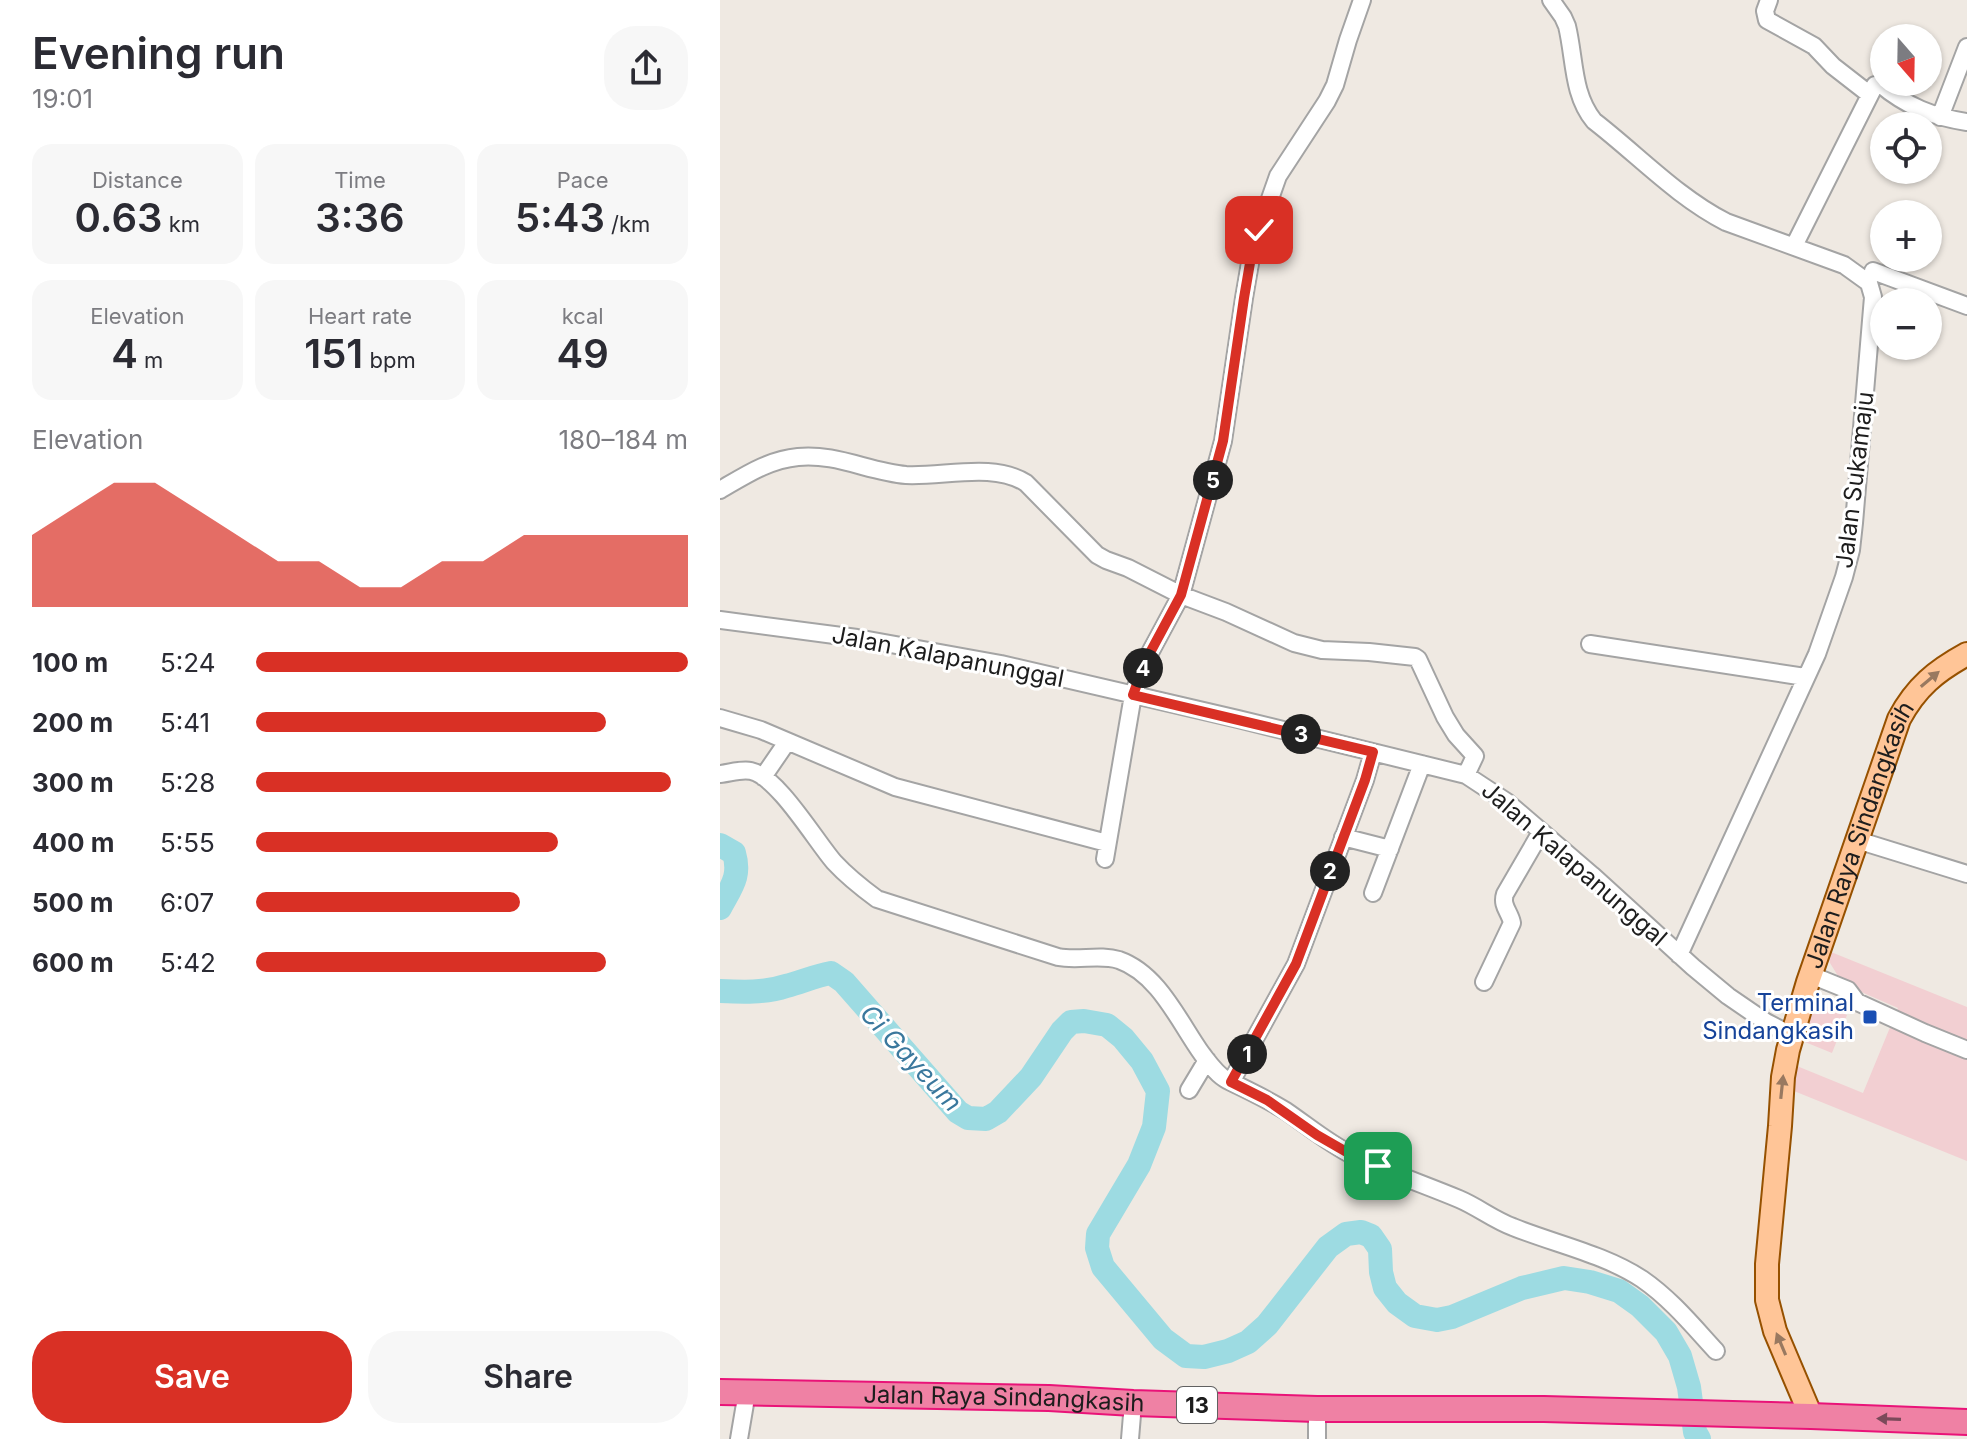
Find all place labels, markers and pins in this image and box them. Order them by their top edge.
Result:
pin [1225,196,1293,264]
pin: 5 [1193,460,1233,500]
pin: 4 [1123,648,1163,688]
pin: 3 [1281,714,1321,754]
pin: 2 [1310,851,1350,891]
place label: Terminal Sindangkasih [1702,988,1854,1045]
marker: Terminal Sindangkasih [1861,1008,1879,1026]
pin: 1 [1227,1034,1267,1074]
pin [1344,1132,1412,1200]

